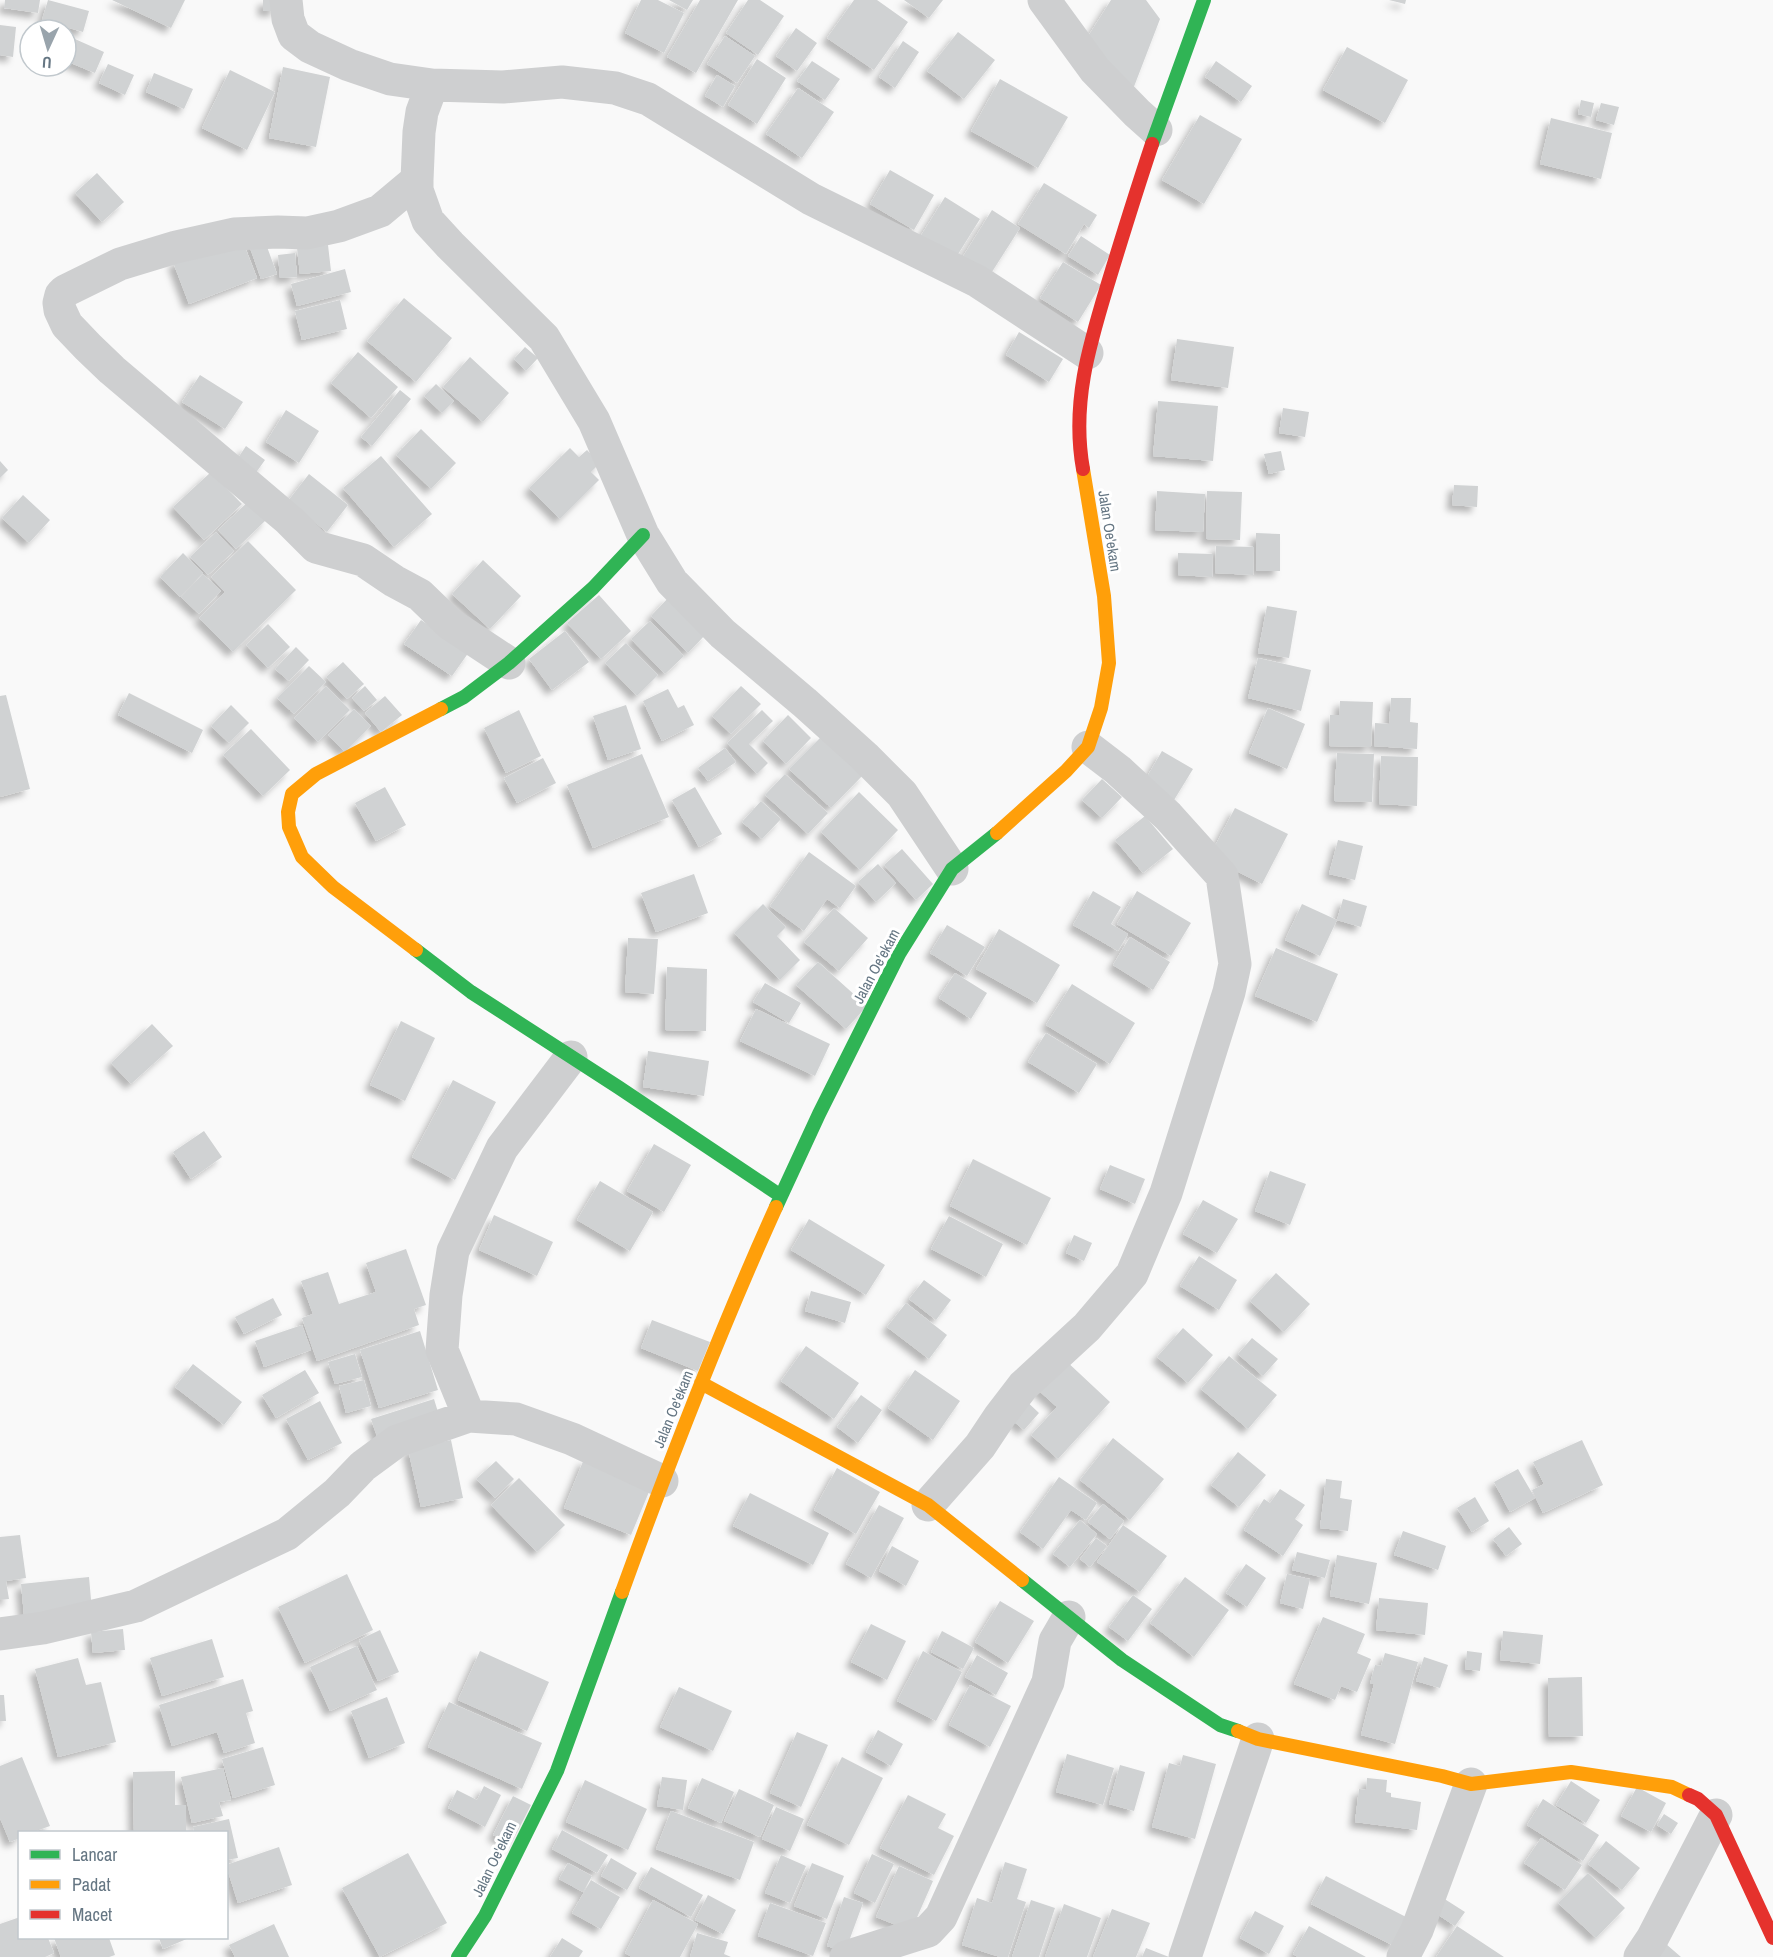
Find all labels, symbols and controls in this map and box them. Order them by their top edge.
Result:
north arrow [18,18,78,78]
text: U [41,52,52,74]
street label: Jalan Oe'ekam [1093,489,1127,573]
street label: Jalan Oe'ekam [848,925,904,1007]
street label: Jalan Oe'ekam [648,1367,698,1451]
street label: Jalan Oe'ekam [467,1818,521,1900]
legend [18,1831,228,1939]
text: Lancar [72,1842,117,1867]
text: Padat [72,1872,111,1897]
text: Macet [72,1902,112,1927]

